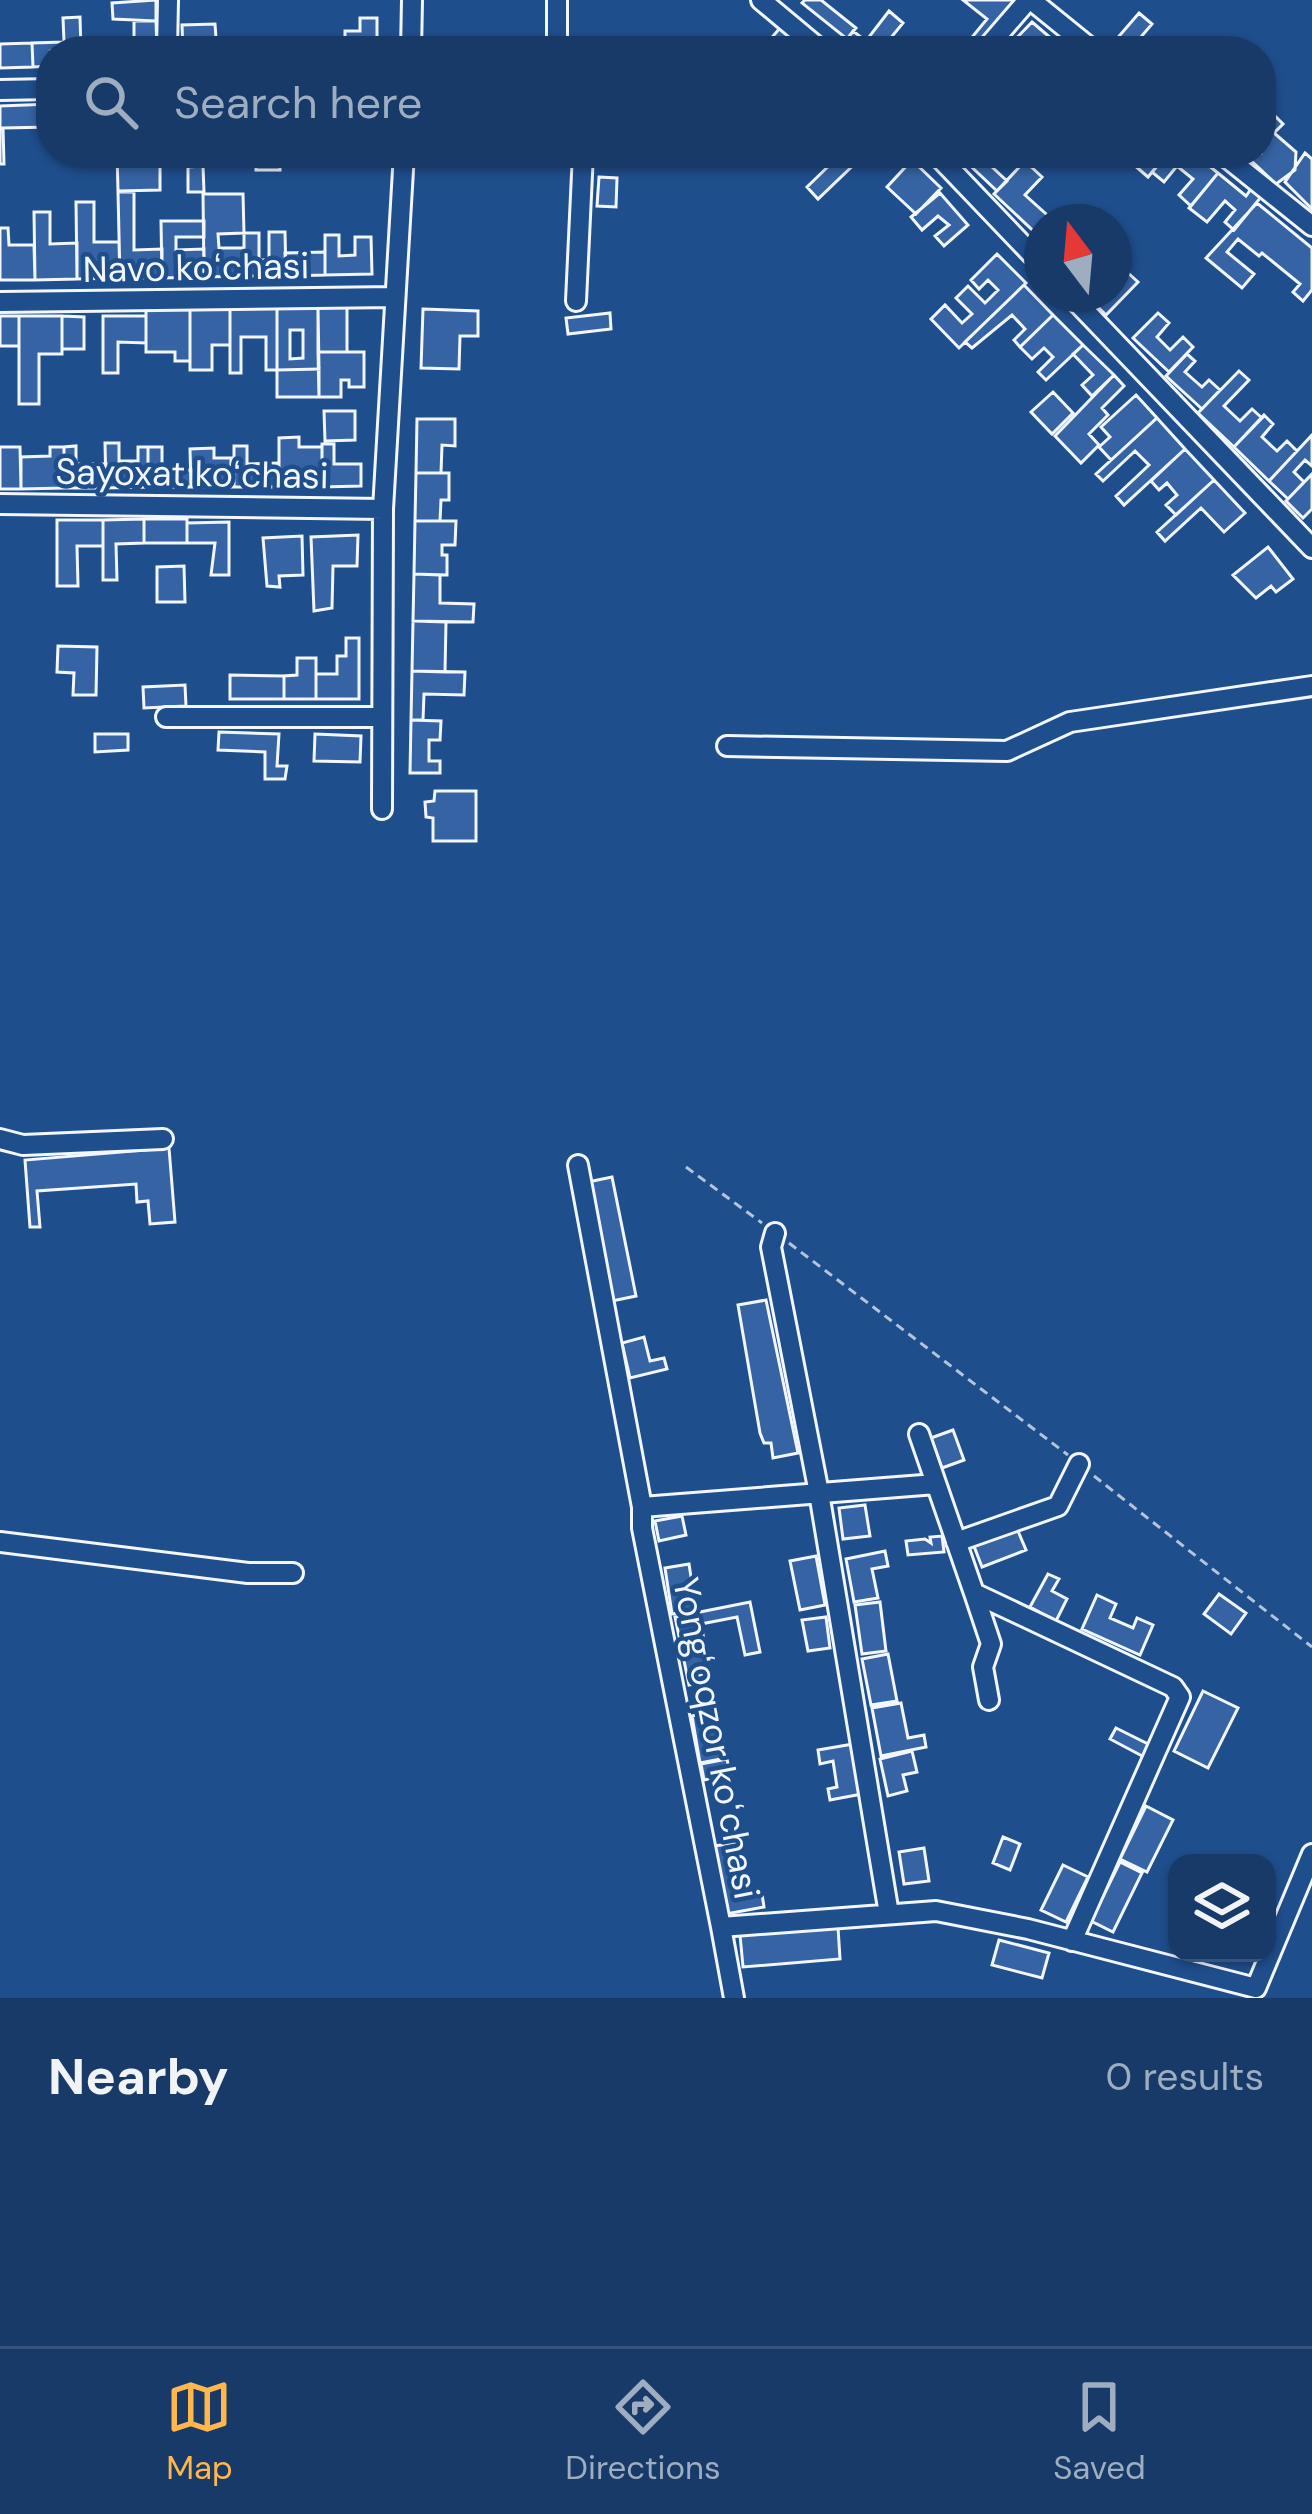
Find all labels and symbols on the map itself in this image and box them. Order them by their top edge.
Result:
north arrow [1024,204,1132,312]
street label: Navo koʻchasi [82,242,310,293]
street label: Sayoxat koʻchasi [55,448,329,499]
street label: Yongʻoqzor koʻchasi [662,1573,771,1903]

